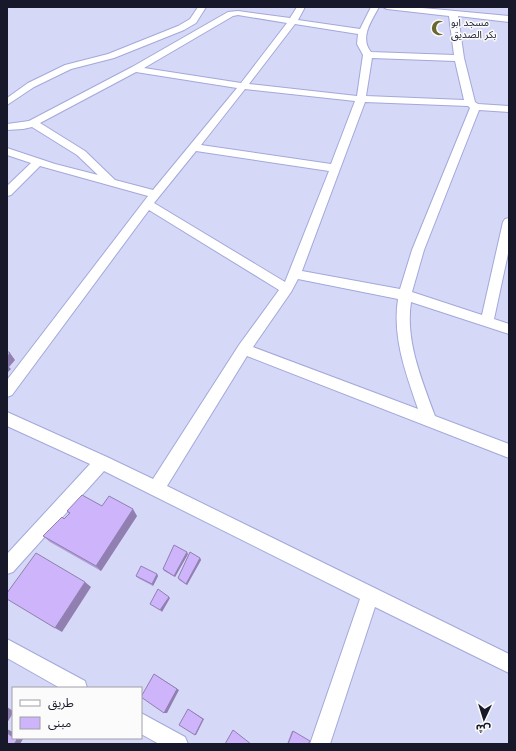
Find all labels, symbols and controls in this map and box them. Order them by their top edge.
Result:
place label: مسجد ابو بكر الصديق [451,16,497,41]
mosque icon: مسجد ابو بكر الصديق [430,19,448,37]
legend [12,687,142,739]
text: طريق [48,695,74,711]
north arrow [464,699,504,739]
text: مبنى [48,715,71,730]
text: ش [475,721,491,736]

